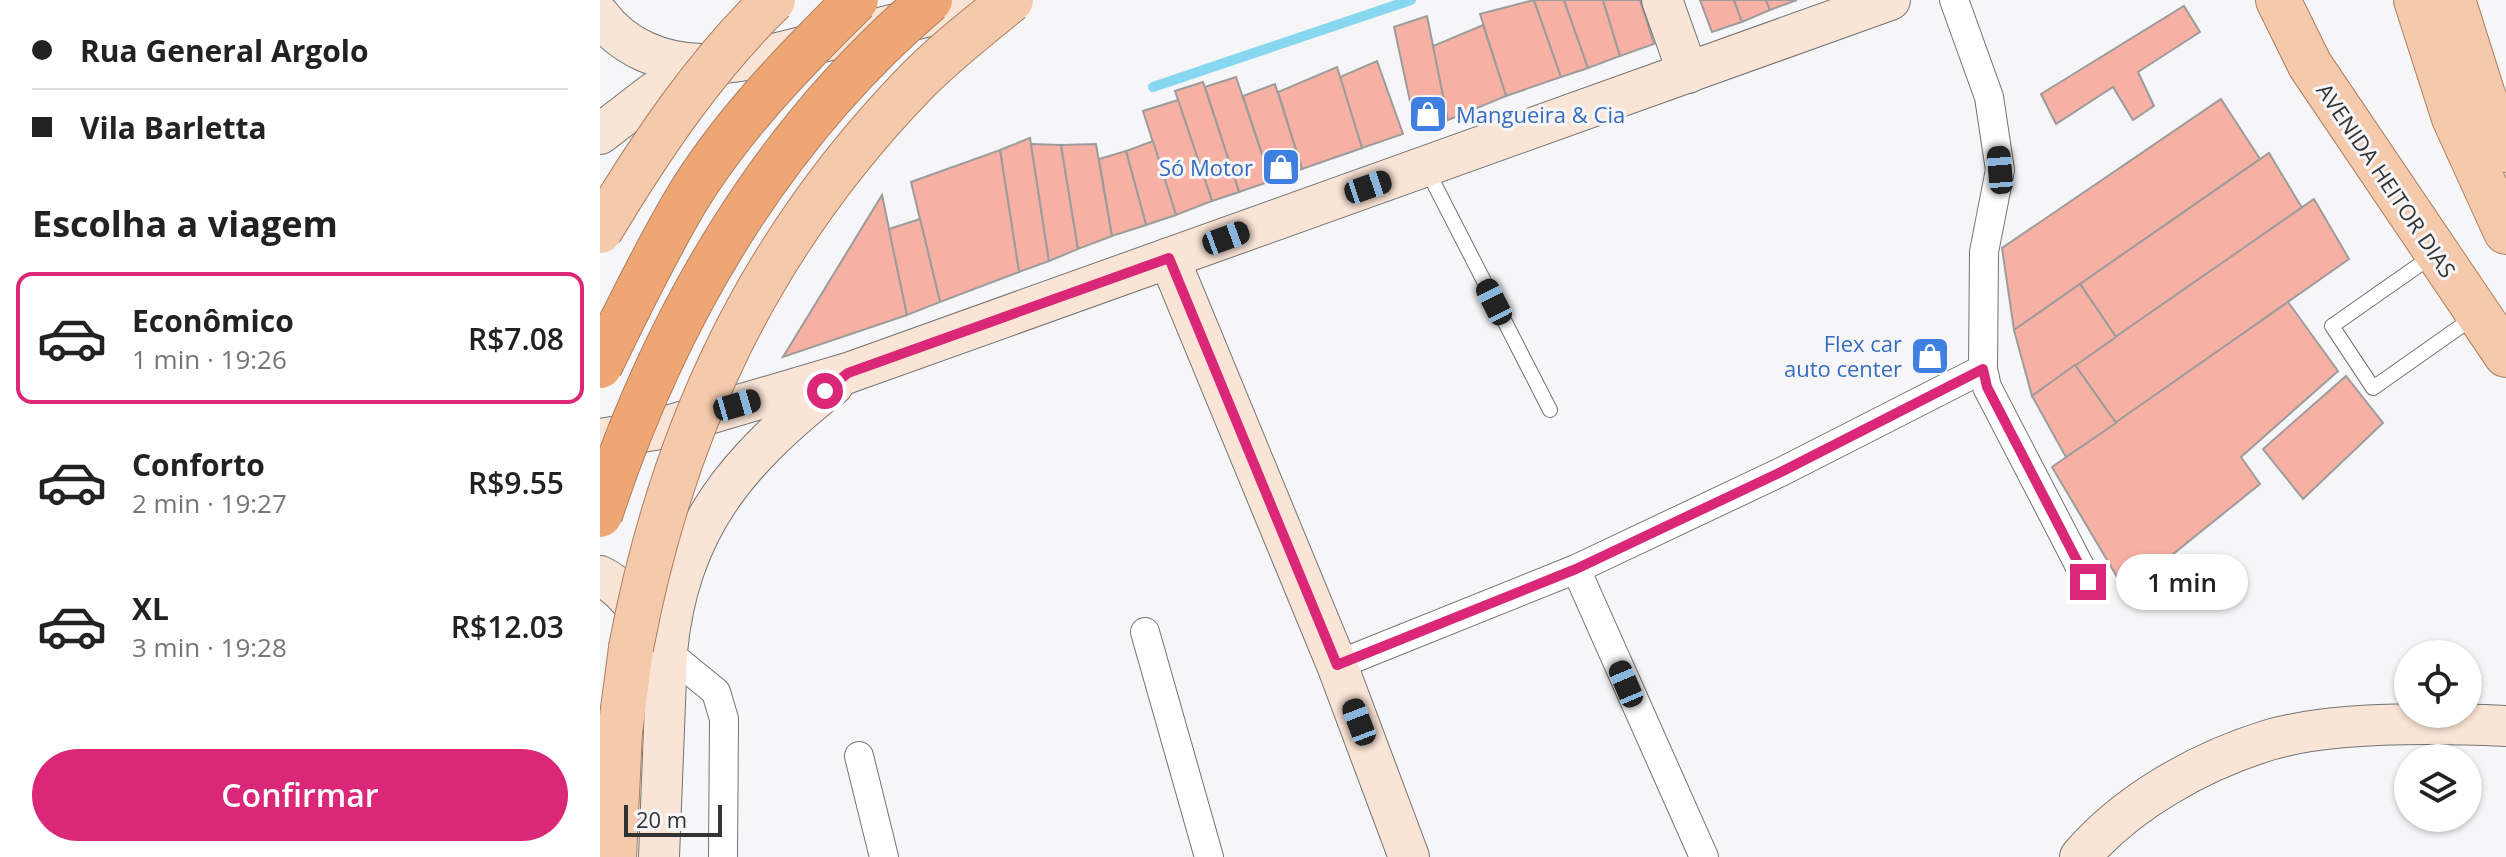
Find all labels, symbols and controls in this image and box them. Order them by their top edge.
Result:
text: Rua General Argolo [80,30,369,71]
street label: AVENIDA HEITOR DIAS [2311,77,2463,283]
shop icon: Mangueira & Cia [1407,93,1449,135]
place label: Mangueira & Cia [1456,99,1625,129]
text: Vila Barletta [80,107,267,148]
car [1986,145,2014,195]
shop icon: Só Motor [1260,146,1302,188]
place label: Só Motor [1159,152,1253,182]
car [1341,168,1395,206]
text: Escolha a viagem [32,199,338,248]
car [1199,219,1253,257]
car [1472,275,1516,329]
text: Econômico [132,300,294,341]
icon: car [36,302,108,374]
text: R$7.08 [468,318,564,359]
place label: Flex car auto center [1784,328,1902,383]
shop icon: Flex car auto center [1909,335,1951,377]
text: 1 min · 19:26 [132,341,287,377]
route start [807,373,843,409]
car [711,387,763,423]
text: Conforto [132,444,265,485]
icon: car [36,446,108,518]
text: R$9.55 [468,462,564,503]
text: 2 min · 19:27 [132,485,287,521]
callout: 1 min [2116,554,2248,610]
route end [2070,564,2106,600]
text: 1 min [2147,564,2217,600]
text: XL [132,588,169,629]
icon: car [36,590,108,662]
text: R$12.03 [451,606,564,647]
text: 3 min · 19:28 [132,629,287,665]
map controls [2394,640,2482,832]
button: locate [2394,640,2482,728]
car [1606,657,1646,711]
car [1339,695,1379,749]
button: layers [2394,744,2482,832]
button: Confirmar [32,749,568,841]
scale bar [624,801,722,837]
text: 20 m [636,804,687,834]

